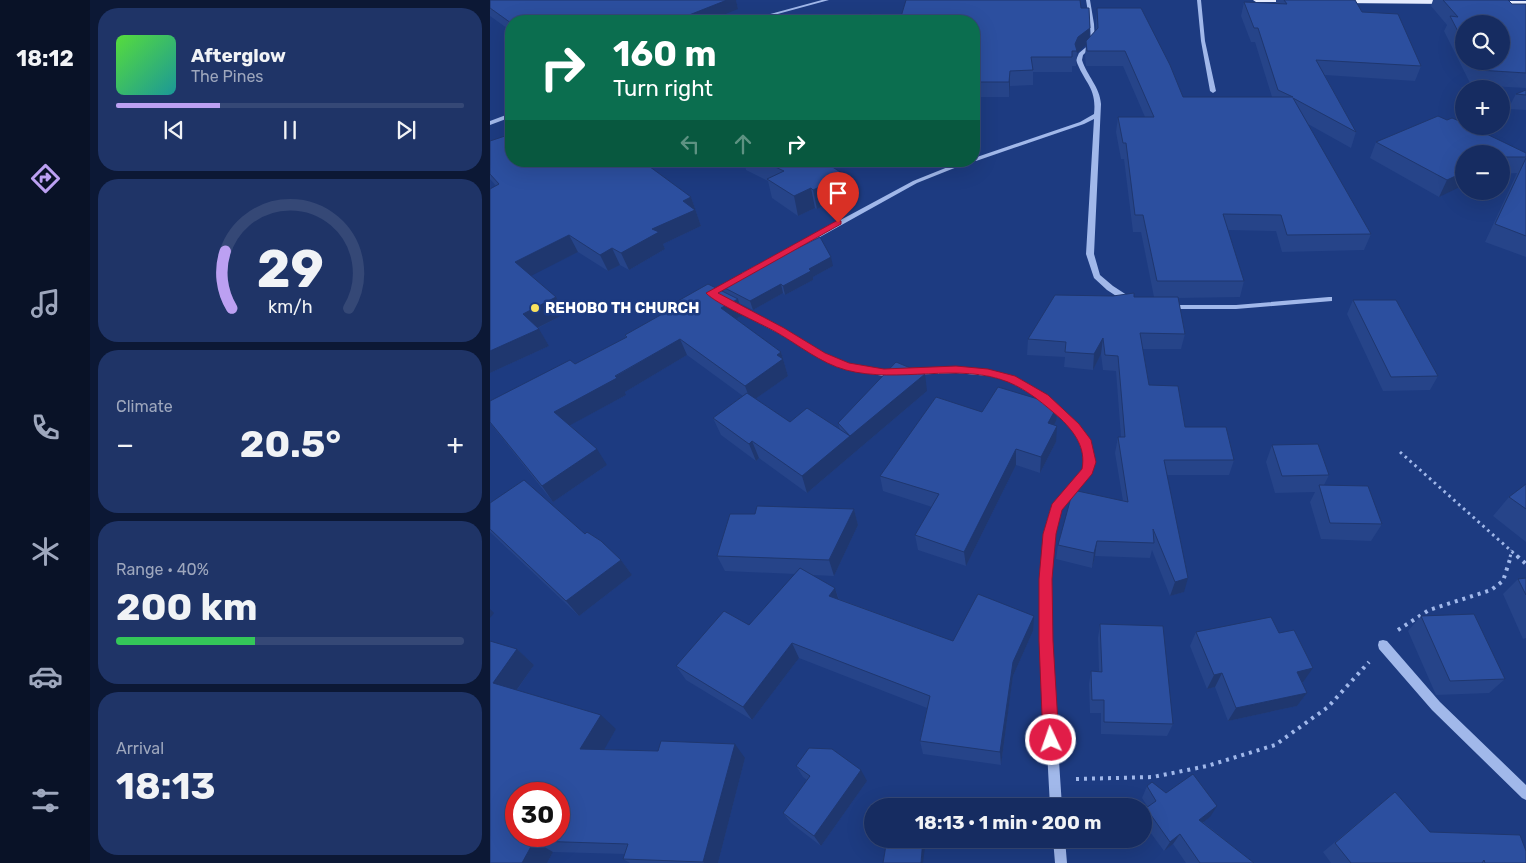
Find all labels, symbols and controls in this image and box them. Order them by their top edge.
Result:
map controls [1455,15,1510,200]
button: search [1455,15,1510,70]
text: 160 m [613,33,717,75]
icon: right [530,35,595,100]
text: Afterglow [191,44,286,67]
text: 18:12 [16,45,74,72]
text: The Pines [191,67,264,86]
text: Turn right [613,75,713,102]
button: + [1455,80,1510,135]
icon: previous [160,116,188,144]
icon: pause [276,116,304,144]
icon: next [392,116,420,144]
icon: left [676,130,704,158]
icon: ahead [729,130,757,158]
icon: right [782,130,810,158]
button: − [1455,145,1510,200]
icon: directions [28,161,63,196]
pin [817,172,859,223]
icon: arrive [824,179,852,207]
text: 29 [256,238,324,300]
icon: music [28,286,63,321]
text: km/h [268,296,312,317]
place label: REHOBO TH CHURCH [545,299,699,317]
marker: REHOBO TH CHURCH [529,302,541,314]
text: Climate [116,397,173,416]
icon: phone [28,410,63,445]
text: 20.5° [240,421,341,467]
text: − [116,428,134,461]
text: + [447,428,464,461]
icon: climate [28,534,63,569]
text: Range · 40% [116,560,209,579]
text: 200 km [116,584,258,630]
icon: car [28,659,63,694]
position arrow [1024,713,1076,765]
text: Arrival [116,739,164,758]
text: 18:13 [116,763,216,809]
speed limit sign: 30 [505,782,570,847]
icon: filters [28,783,63,818]
text: 18:13 · 1 min · 200 m [915,811,1101,834]

